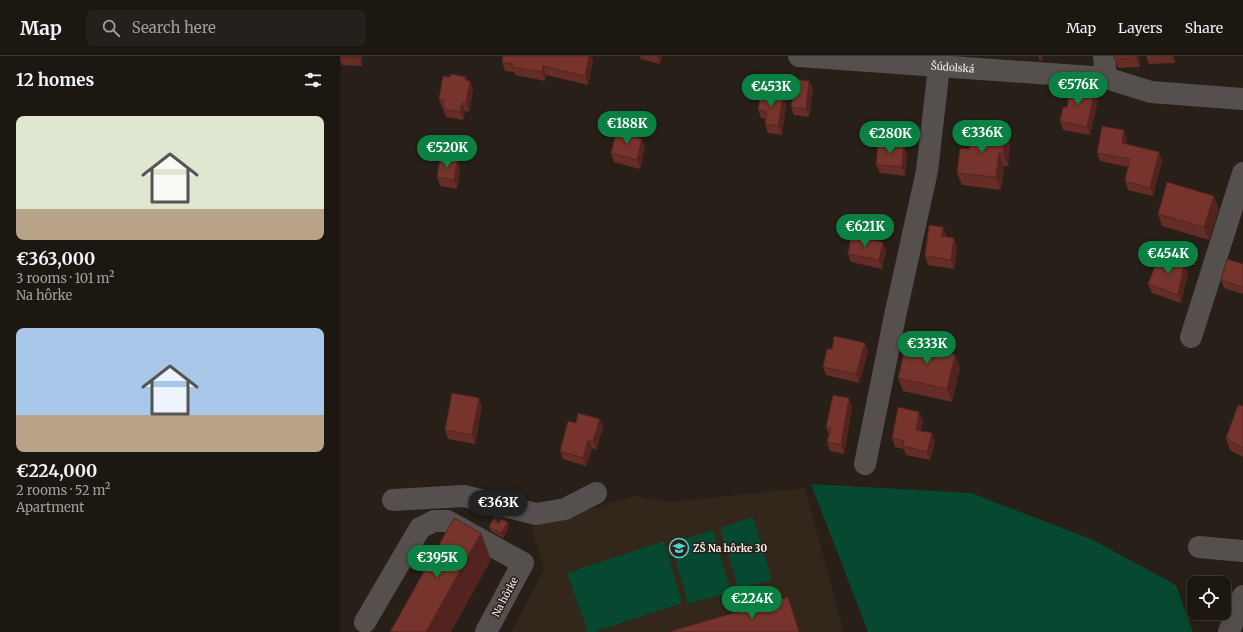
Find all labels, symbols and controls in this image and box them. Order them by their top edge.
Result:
search box [86,10,366,46]
text: Map [20,16,62,40]
icon: search [100,17,122,39]
text: Search here [132,18,216,37]
text: Map [1066,19,1096,37]
text: Layers [1118,19,1163,37]
text: Share [1185,19,1223,37]
street label: Šúdolská [930,58,975,75]
text: 12 homes [16,69,94,91]
icon: filters [302,69,324,91]
pin: €576K [1050,72,1106,106]
pin: €453K [743,74,799,108]
text: €576K [1058,76,1098,93]
text: €453K [751,78,791,95]
pin: €188K [599,111,655,145]
text: €188K [607,115,647,132]
pin: €336K [954,120,1010,154]
pin: €280K [862,121,918,155]
text: €336K [961,124,1003,141]
text: €280K [868,125,912,142]
pin: €520K [419,135,475,169]
text: €520K [426,139,468,156]
icon: home [134,142,206,214]
pin: €621K [837,214,893,248]
text: €621K [845,218,885,235]
pin: €454K [1140,241,1196,275]
text: €454K [1147,245,1189,262]
text: €363,000 [16,248,95,270]
text: 3 rooms · 101 m² [16,270,114,287]
text: Na hôrke [16,287,72,304]
pin: €333K [899,331,955,365]
text: €333K [907,335,947,352]
icon: home [134,354,206,426]
text: €224,000 [16,460,97,482]
text: 2 rooms · 52 m² [16,482,110,499]
pin: €363K [470,490,526,524]
text: €363K [477,494,519,511]
text: Apartment [16,499,84,516]
school or university icon: ZŠ Na hôrke 30 [668,537,690,559]
place label: ZŠ Na hôrke 30 [693,541,767,555]
pin: €395K [409,545,465,579]
text: €395K [416,549,458,566]
street label: Na hôrke [489,575,521,619]
map controls [1187,576,1231,620]
button: locate [1187,576,1231,620]
pin: €224K [724,586,780,620]
text: €224K [731,590,773,607]

